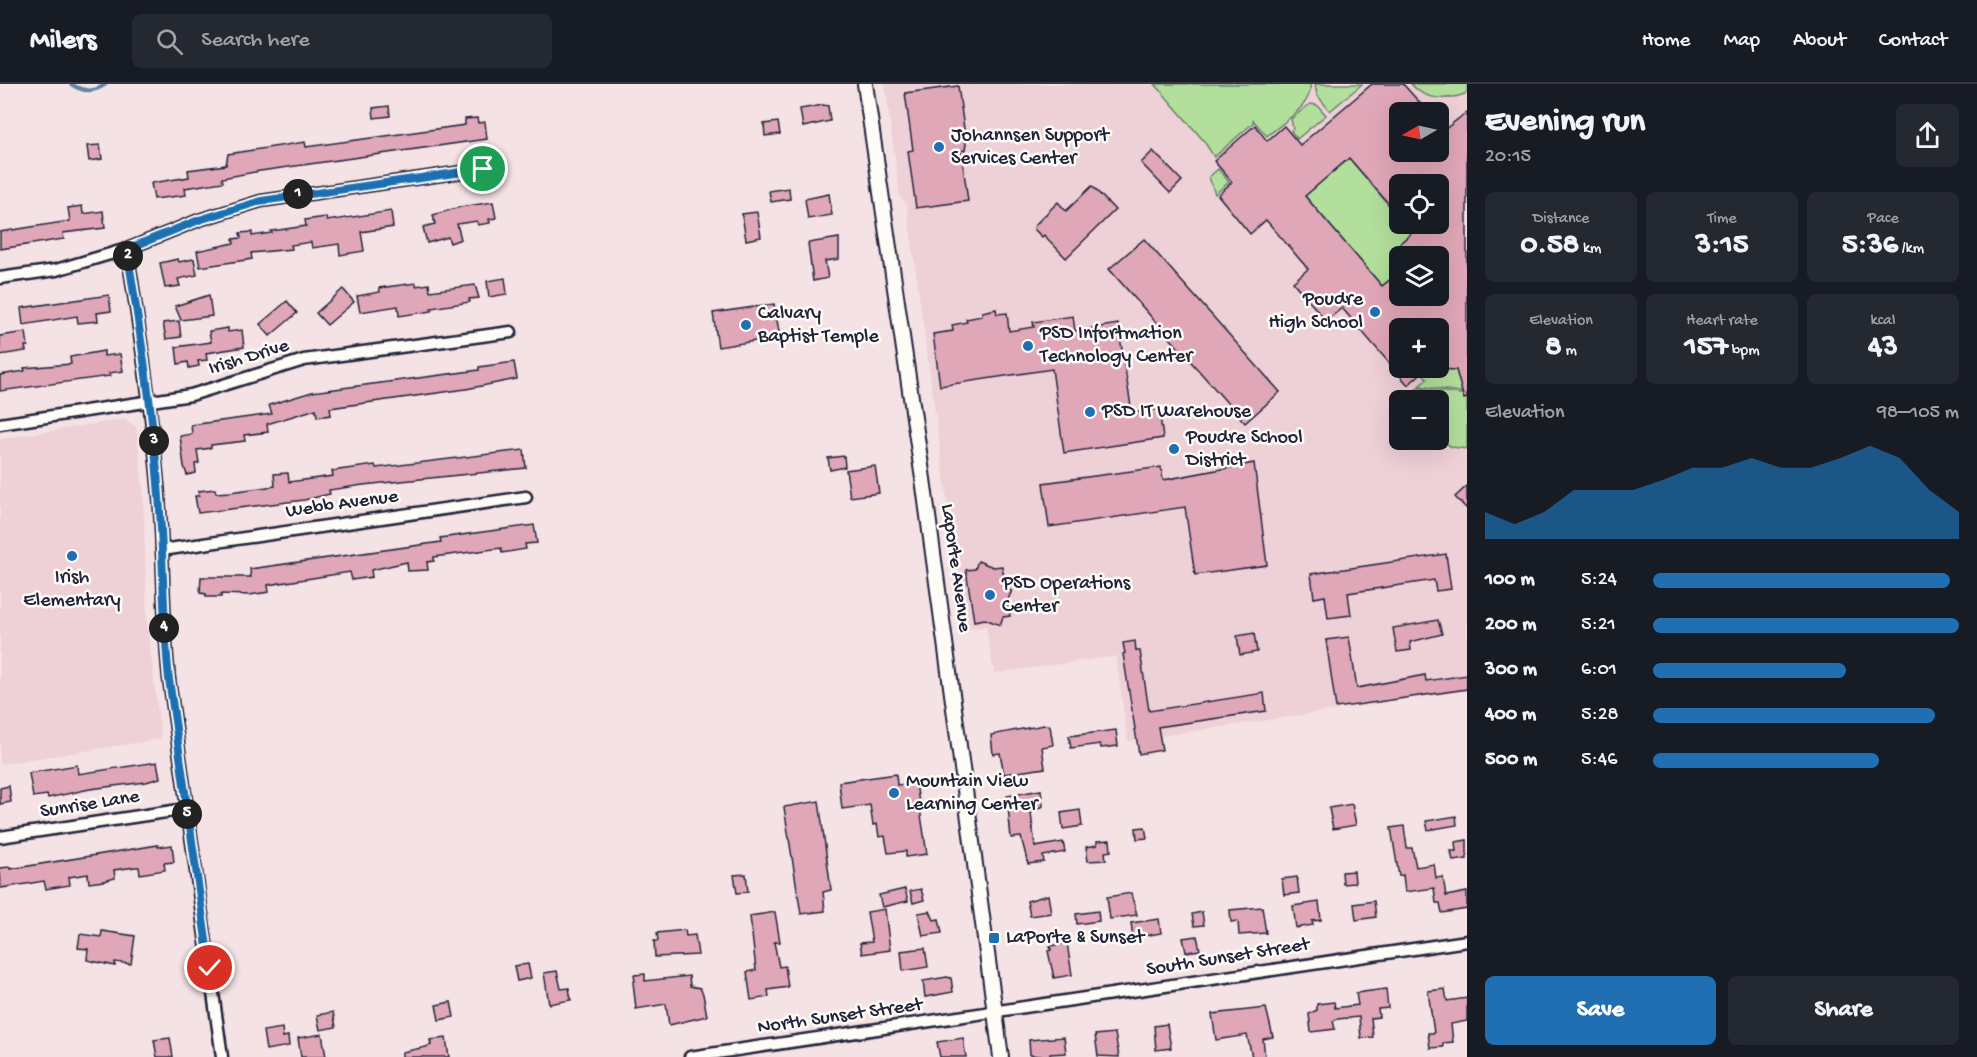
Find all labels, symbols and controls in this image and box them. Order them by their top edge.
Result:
search box [132,14,552,68]
text: Milers [30,25,96,58]
icon: search [153,25,186,58]
text: Search here [201,28,310,54]
text: Home [1642,29,1690,54]
text: Map [1723,29,1760,54]
text: About [1793,29,1846,54]
text: Contact [1879,29,1947,54]
north arrow [1389,102,1449,162]
map controls [1389,102,1449,450]
text: Evening run [1485,104,1645,142]
button: share [1896,104,1959,167]
place label: Johannsen Support Services Center [951,125,1111,171]
marker: Johannsen Support Services Center [932,140,946,154]
pin [457,143,508,194]
text: 20:15 [1485,146,1531,169]
icon: arrive [466,152,499,185]
button: locate [1389,174,1449,234]
pin: 1 [283,179,313,209]
text: 1 [295,184,301,203]
text: Distance [1533,210,1589,229]
text: Time [1707,210,1737,229]
text: Pace [1867,210,1899,229]
text: 0.58 [1521,229,1579,264]
text: 3:15 [1696,229,1748,264]
text: 5:36 [1842,229,1898,264]
text: km [1579,240,1601,259]
text: /km [1898,240,1924,259]
pin: 2 [113,241,143,271]
text: 2 [124,246,132,265]
button: layers [1389,246,1449,306]
place label: Poudre High School [1268,289,1364,335]
place label: Calvary Baptist Temple [757,303,879,349]
marker: Poudre High School [1368,305,1382,319]
text: Elevation [1529,312,1593,331]
text: Heart rate [1686,312,1758,331]
text: kcal [1871,312,1895,331]
marker: Calvary Baptist Temple [739,318,753,332]
button: + [1389,318,1449,378]
place label: PSD Infortmation Technology Center [1039,323,1194,369]
text: 8 [1545,331,1562,366]
text: 157 [1685,331,1728,366]
text: 43 [1868,331,1898,366]
street label: Irish Drive [206,335,293,381]
marker: PSD Infortmation Technology Center [1021,339,1035,353]
text: m [1562,342,1577,361]
text: bpm [1728,342,1759,361]
button: − [1389,390,1449,450]
place label: PSD IT Warehouse [1101,401,1252,424]
text: Elevation [1485,402,1565,425]
text: 98–105 m [1877,402,1959,425]
marker: PSD IT Warehouse [1083,405,1097,419]
pin: 3 [139,426,169,456]
place label: Poudre School District [1184,427,1303,473]
text: 3 [150,431,158,450]
marker: Poudre School District [1167,442,1181,456]
street label: Webb Avenue [284,486,400,524]
street label: Laporte Avenue [935,502,975,634]
marker: Irish Elementary [65,549,79,563]
place label: Irish Elementary [23,567,121,613]
text: 100 m [1485,569,1535,592]
text: 5:24 [1581,569,1617,592]
place label: PSD Operations Center [1001,573,1131,619]
marker: PSD Operations Center [983,588,997,602]
pin: 4 [149,613,179,643]
text: 200 m [1485,614,1536,637]
text: 5:21 [1581,614,1616,637]
text: 4 [160,618,168,637]
text: 300 m [1485,659,1537,682]
text: 6:01 [1581,659,1617,682]
text: 400 m [1485,704,1536,727]
text: 5:28 [1581,704,1619,727]
text: 500 m [1485,749,1537,772]
text: 5:46 [1581,749,1617,772]
place label: Mountain View Learning Center [906,771,1039,817]
street label: Sunrise Lane [39,786,142,824]
marker: Mountain View Learning Center [887,786,901,800]
pin: 5 [172,799,202,829]
text: 5 [183,804,191,823]
place label: LaPorte & Sunset [1006,927,1146,950]
marker: LaPorte & Sunset [987,931,1001,945]
street label: South Sunset Street [1145,933,1313,982]
pin [184,942,235,993]
icon: check [193,951,226,984]
button: Save [1485,976,1716,1045]
button: Share [1728,976,1959,1045]
street label: North Sunset Street [756,994,926,1040]

